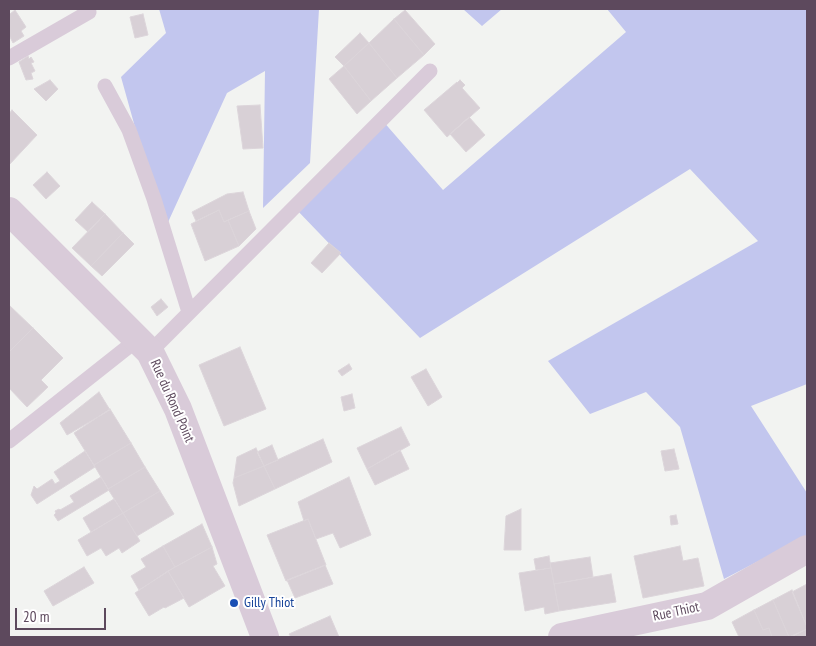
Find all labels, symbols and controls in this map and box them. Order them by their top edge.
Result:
street label: Rue du Rond Point [146,357,198,445]
place label: Gilly Thiot [244,595,294,611]
marker: Gilly Thiot [228,597,240,609]
scale bar [18,598,109,630]
street label: Rue Thiot [651,599,701,625]
text: 20 m [23,607,49,626]

